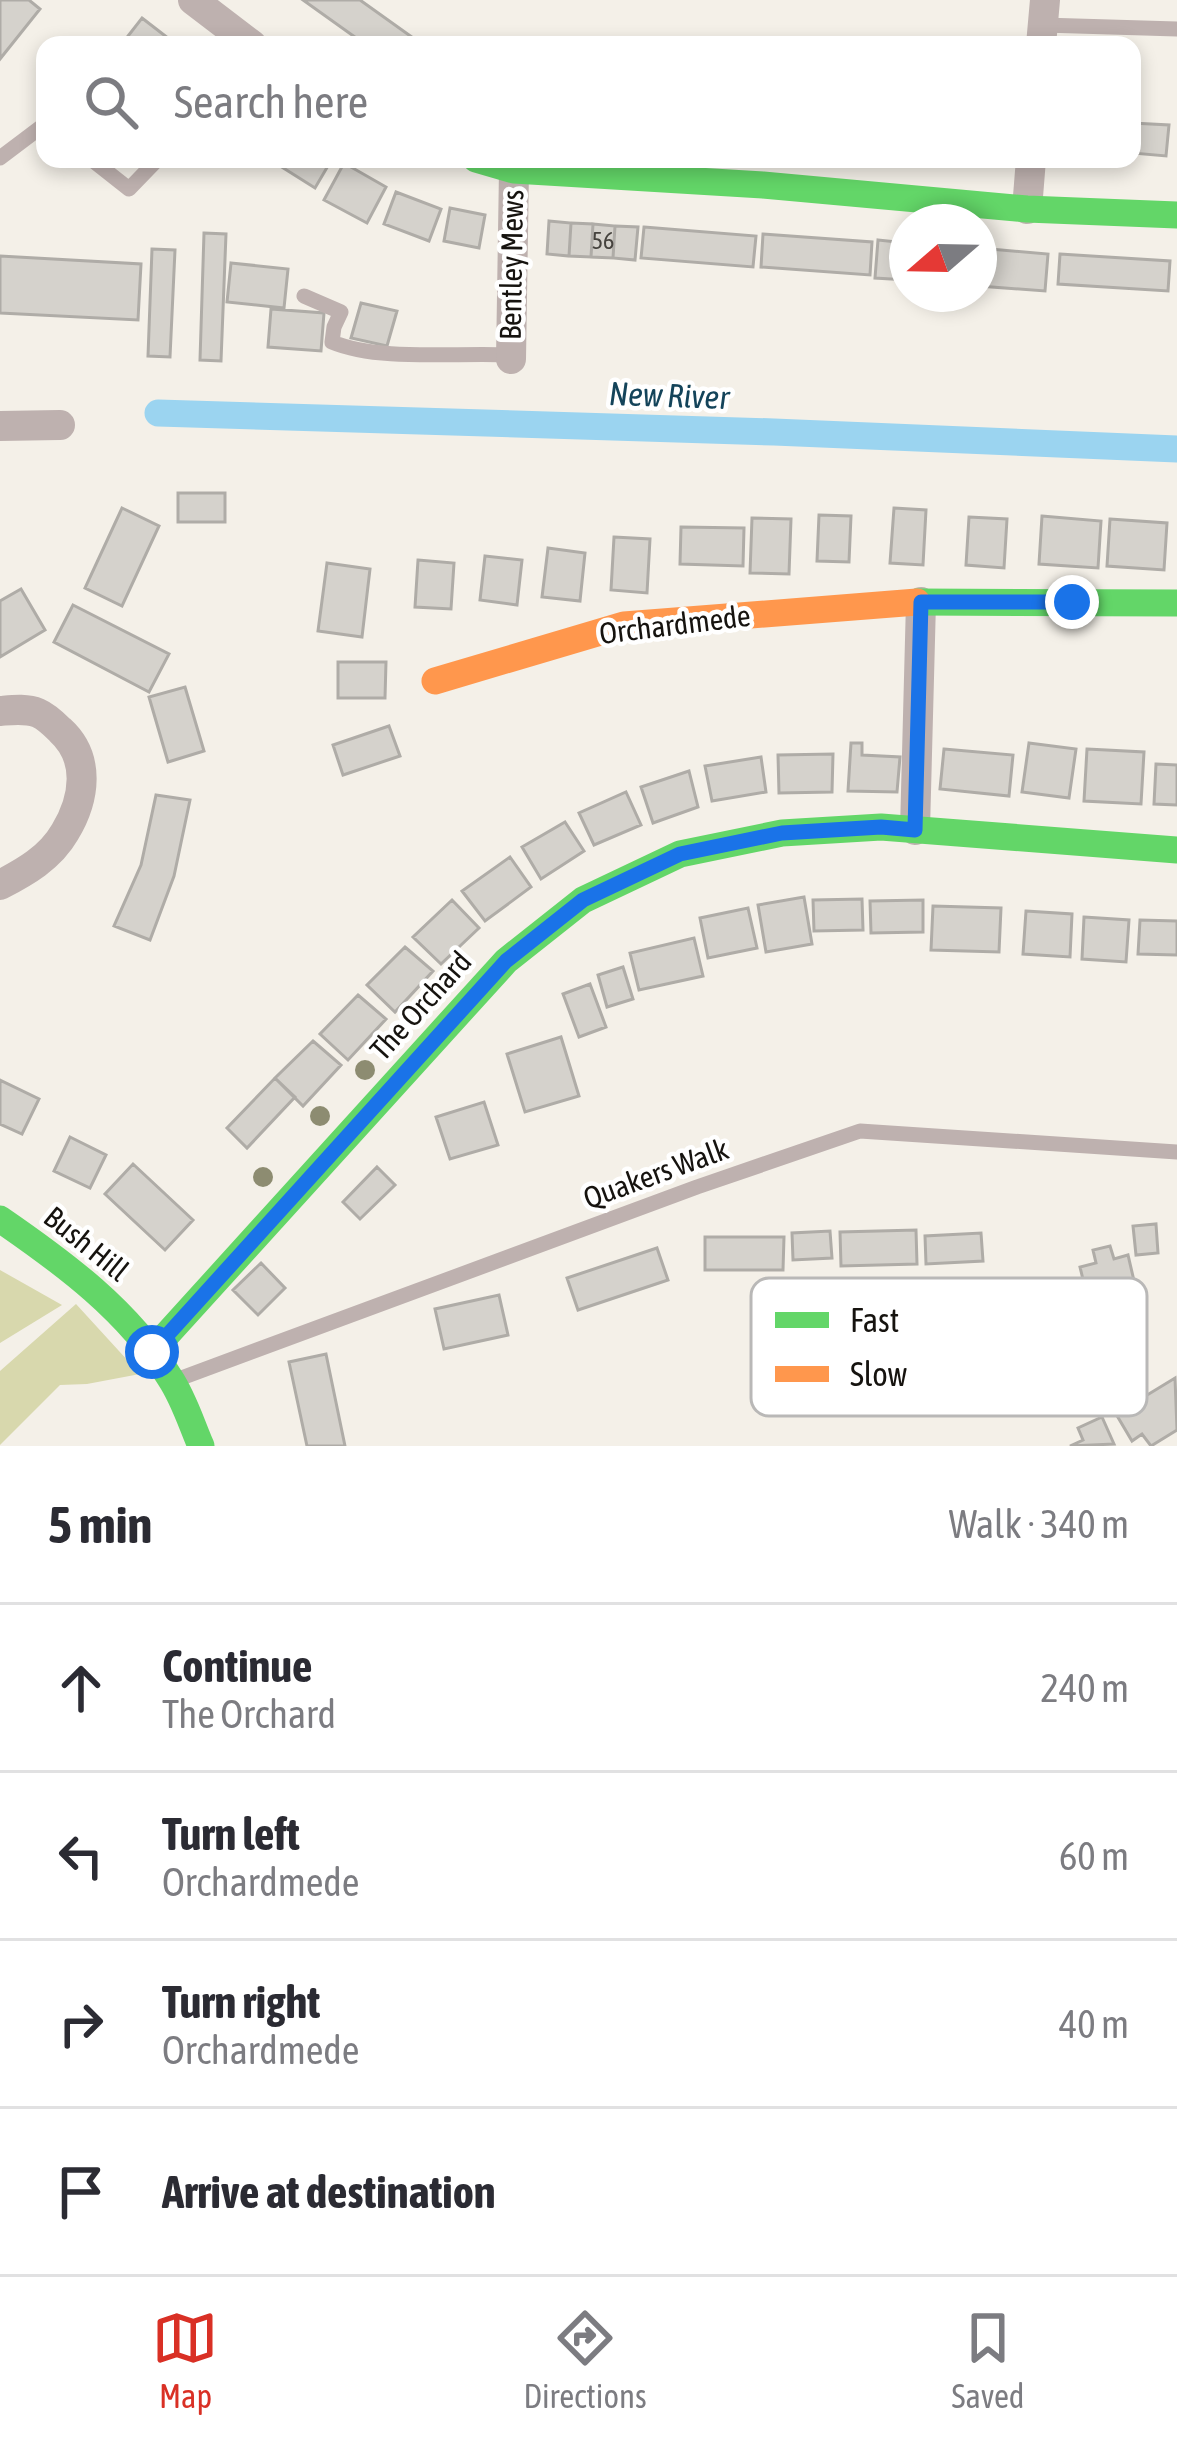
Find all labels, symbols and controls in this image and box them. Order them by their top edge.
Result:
search box [36,36,1141,168]
icon: search [78,69,144,135]
text: Search here [174,76,368,128]
street label: Bentley Mews [493,190,529,340]
north arrow [889,204,997,312]
house number: 56 [592,227,614,254]
water label: New River [608,374,731,416]
route end [1045,575,1099,629]
street label: Orchardmede [597,598,752,650]
street label: The Orchard [363,944,478,1066]
street label: Quakers Walk [579,1131,733,1215]
street label: Bush Hill [38,1199,136,1287]
legend [751,1278,1147,1416]
text: Fast [850,1301,899,1339]
route start [125,1325,179,1379]
text: Slow [850,1355,907,1393]
text: 5 min [48,1495,152,1554]
text: Walk · 340 m [949,1502,1129,1546]
text: Continue [162,1640,313,1692]
icon: ahead [48,1655,114,1721]
text: 240 m [1041,1666,1129,1710]
text: The Orchard [162,1692,336,1736]
text: Turn left [162,1808,300,1860]
icon: left [48,1823,114,1889]
text: 60 m [1059,1834,1129,1878]
text: Orchardmede [162,1860,360,1904]
text: Turn right [162,1976,320,2028]
icon: right [48,1991,114,2057]
text: 40 m [1059,2002,1129,2046]
text: Orchardmede [162,2028,360,2072]
icon: arrive [48,2159,114,2225]
text: Arrive at destination [162,2166,496,2218]
tab: Map [152,2305,218,2415]
tab: Directions [523,2305,647,2415]
tab: Saved [952,2305,1024,2415]

